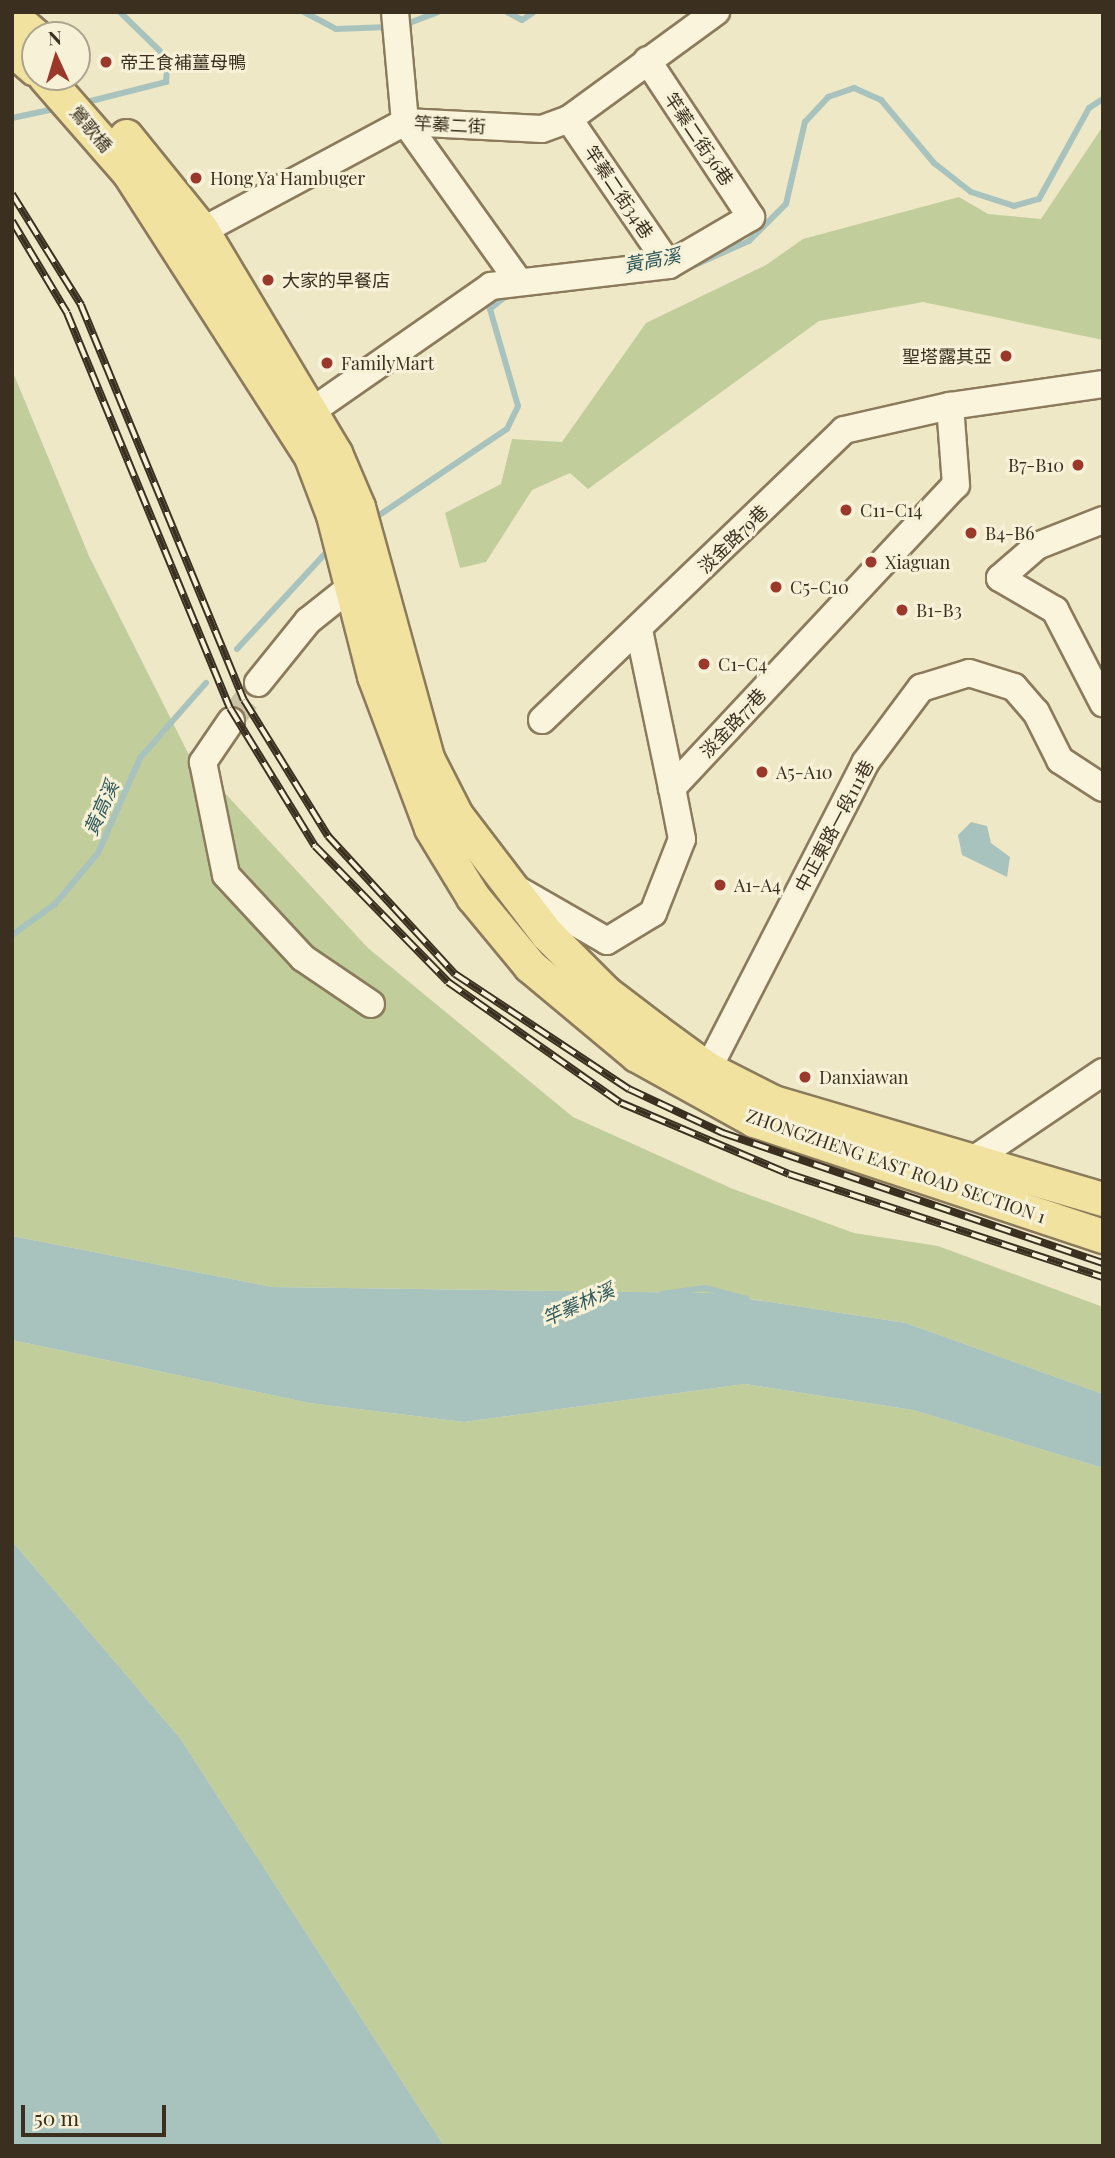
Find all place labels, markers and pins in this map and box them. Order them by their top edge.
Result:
place label: 帝王食補薑母鴨 [120,51,246,73]
marker: 帝王食補薑母鴨 [98,54,114,70]
place label: Hong Ya Hambuger [210,167,366,189]
marker: Hong Ya Hambuger [188,170,204,186]
place label: 大家的早餐店 [282,269,390,291]
marker: 大家的早餐店 [260,272,276,288]
place label: 聖塔露其亞 [902,345,992,367]
marker: 聖塔露其亞 [998,348,1014,364]
place label: FamilyMart [341,352,434,374]
marker: FamilyMart [319,355,335,371]
place label: B7-B10 [1008,454,1064,476]
marker: B7-B10 [1070,457,1086,473]
place label: C11-C14 [860,499,922,521]
marker: C11-C14 [838,502,854,518]
place label: B4-B6 [985,522,1035,544]
marker: B4-B6 [963,525,979,541]
place label: Xiaguan [885,551,950,573]
marker: Xiaguan [863,554,879,570]
place label: C5-C10 [790,576,849,598]
marker: C5-C10 [768,579,784,595]
place label: B1-B3 [916,599,962,621]
marker: B1-B3 [894,602,910,618]
place label: C1-C4 [718,653,767,675]
marker: C1-C4 [696,656,712,672]
place label: A5-A10 [776,761,833,783]
marker: A5-A10 [754,764,770,780]
place label: A1-A4 [734,874,781,896]
marker: A1-A4 [712,877,728,893]
place label: Danxiawan [819,1066,909,1088]
marker: Danxiawan [797,1069,813,1085]

